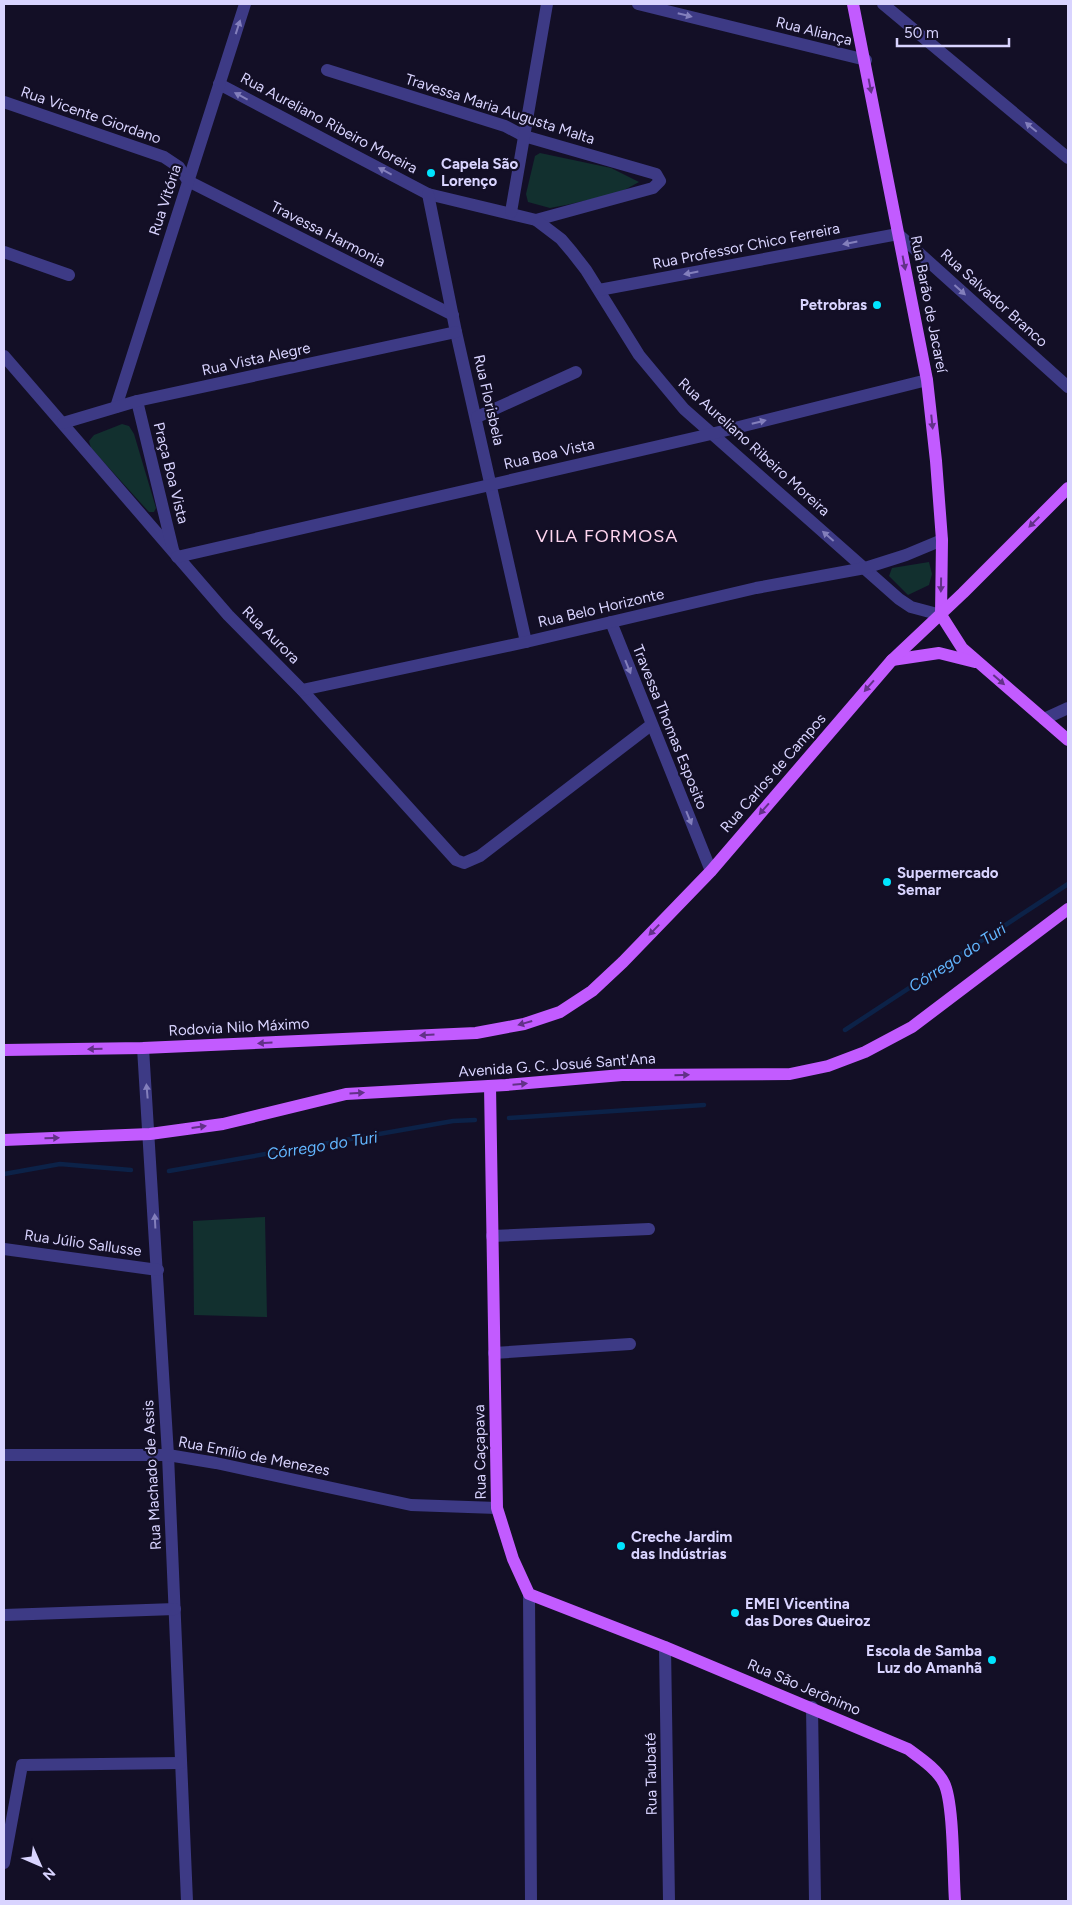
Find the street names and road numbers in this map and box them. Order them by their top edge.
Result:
street label: Rua Aliança [774,13,854,49]
street label: Rua Aureliano Ribeiro Moreira [237,69,421,177]
street label: Travessa Maria Augusta Malta [403,70,597,148]
street label: Rua Vicente Giordano [18,83,164,148]
street label: Rua Vitória [145,162,185,238]
street label: Travessa Harmonia [268,197,388,271]
street label: Rua Professor Chico Ferreira [651,219,841,273]
street label: Rua Barão de Jacareí [907,234,951,376]
street label: Rua Salvador Branco [937,245,1051,351]
street label: Rua Vista Alegre [200,339,312,379]
street label: Rua Florisbela [470,353,508,447]
street label: Rua Aureliano Ribeiro Moreira [674,374,834,520]
street label: Praça Boa Vista [150,420,192,526]
street label: Rua Boa Vista [502,435,596,473]
street label: Rua Belo Horizonte [536,585,666,631]
street label: Rua Aurora [238,602,304,668]
street label: Travessa Thomas Esposito [629,642,711,812]
street label: Rua Carlos de Campos [716,710,830,836]
street label: Rodovia Nilo Máximo [168,1014,310,1040]
street label: Avenida G. C. Josué Sant'Ana [458,1049,656,1081]
street label: Rua Júlio Sallusse [23,1226,143,1260]
street label: Rua Machado de Assis [139,1400,165,1550]
street label: Rua Caçapava [470,1404,490,1500]
street label: Rua Emílio de Menezes [177,1432,331,1480]
street label: Rua São Jerônimo [745,1655,864,1719]
street label: Rua Taubaté [641,1732,661,1816]

